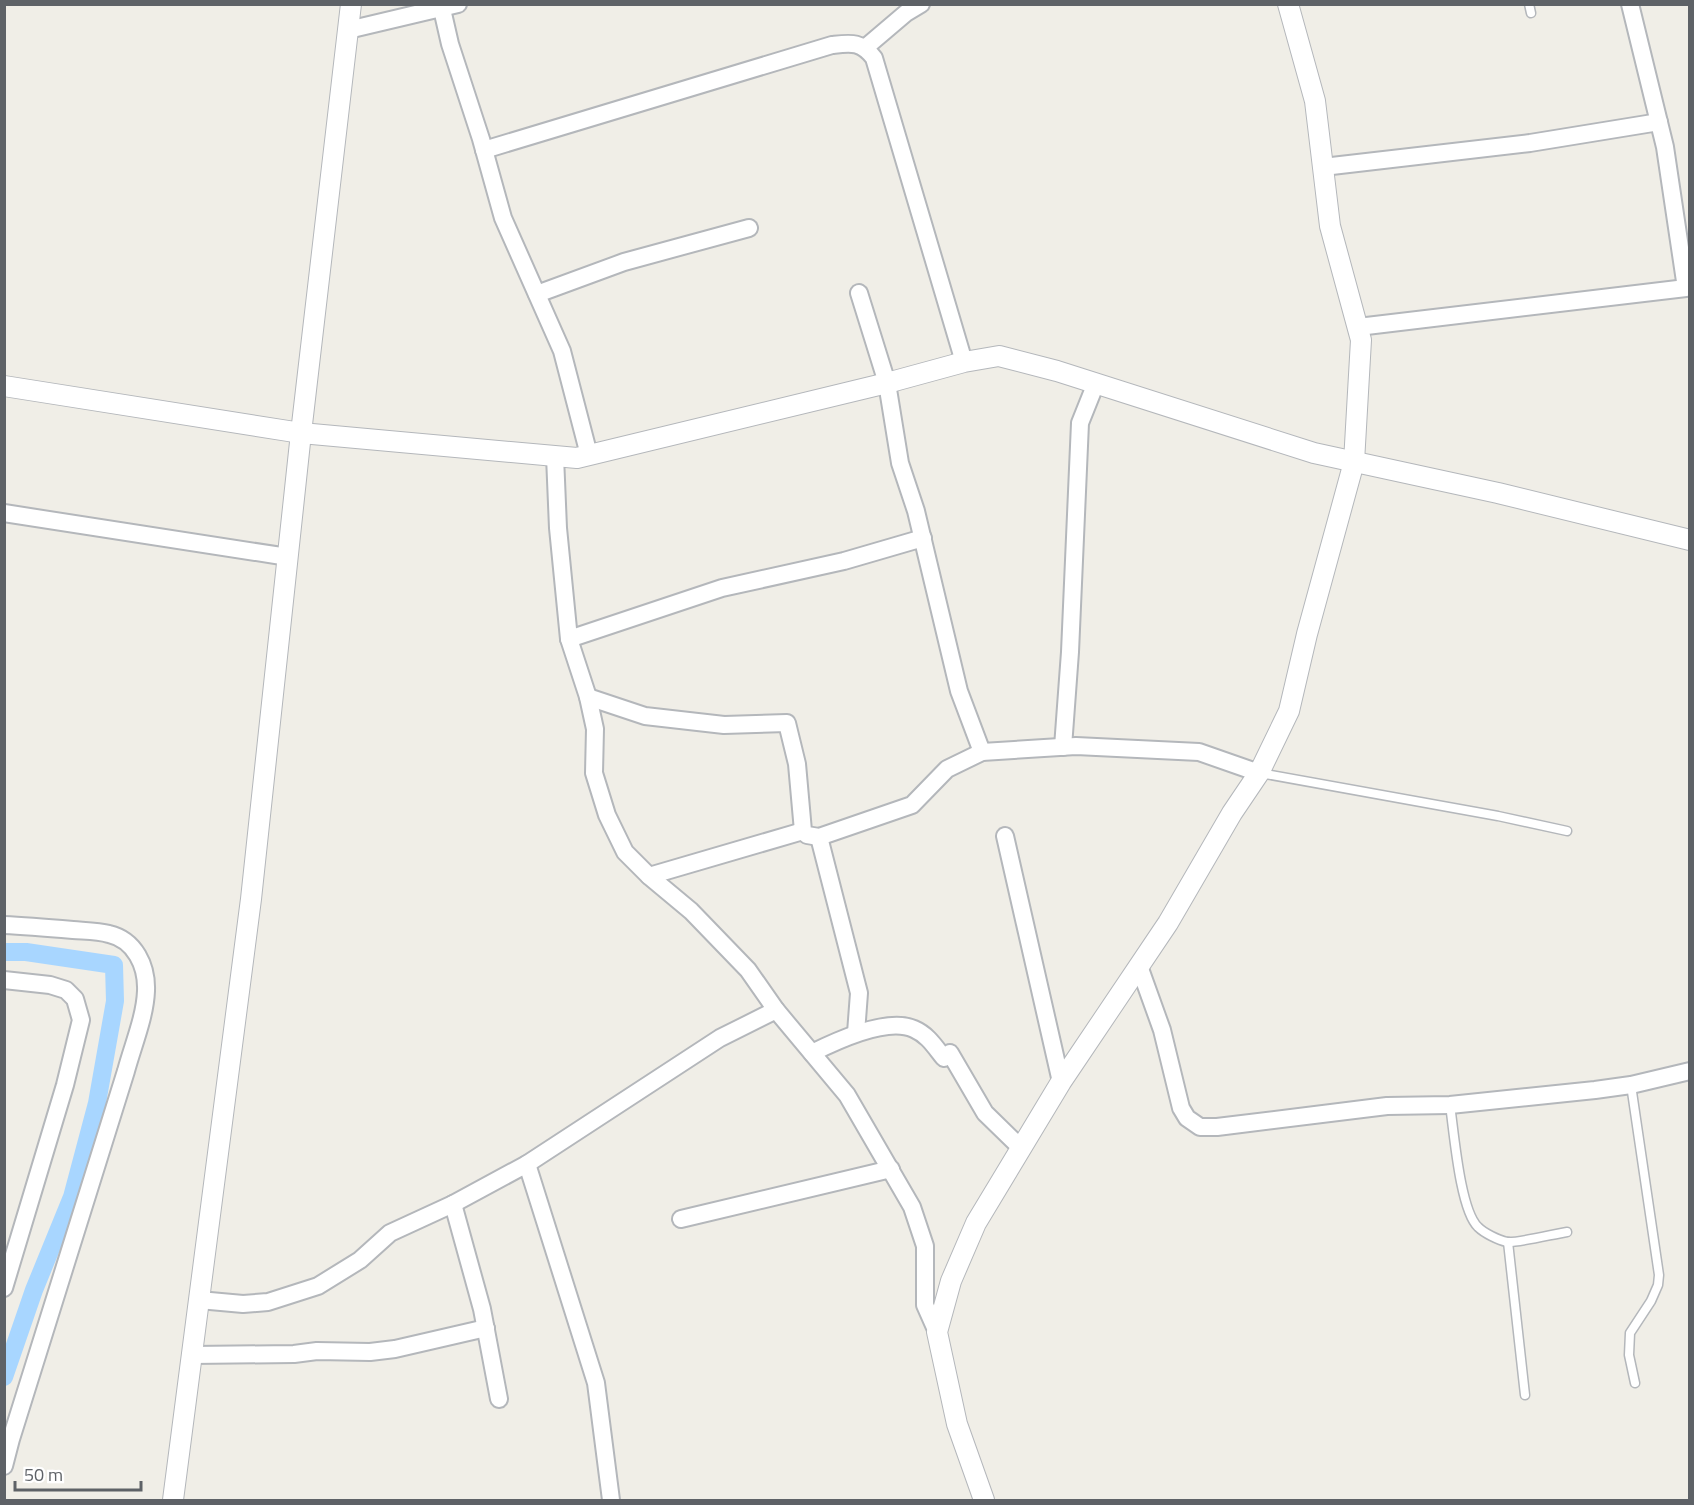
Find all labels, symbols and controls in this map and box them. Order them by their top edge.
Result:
scale bar [15,1454,141,1492]
text: 50 m [24,1461,63,1488]

